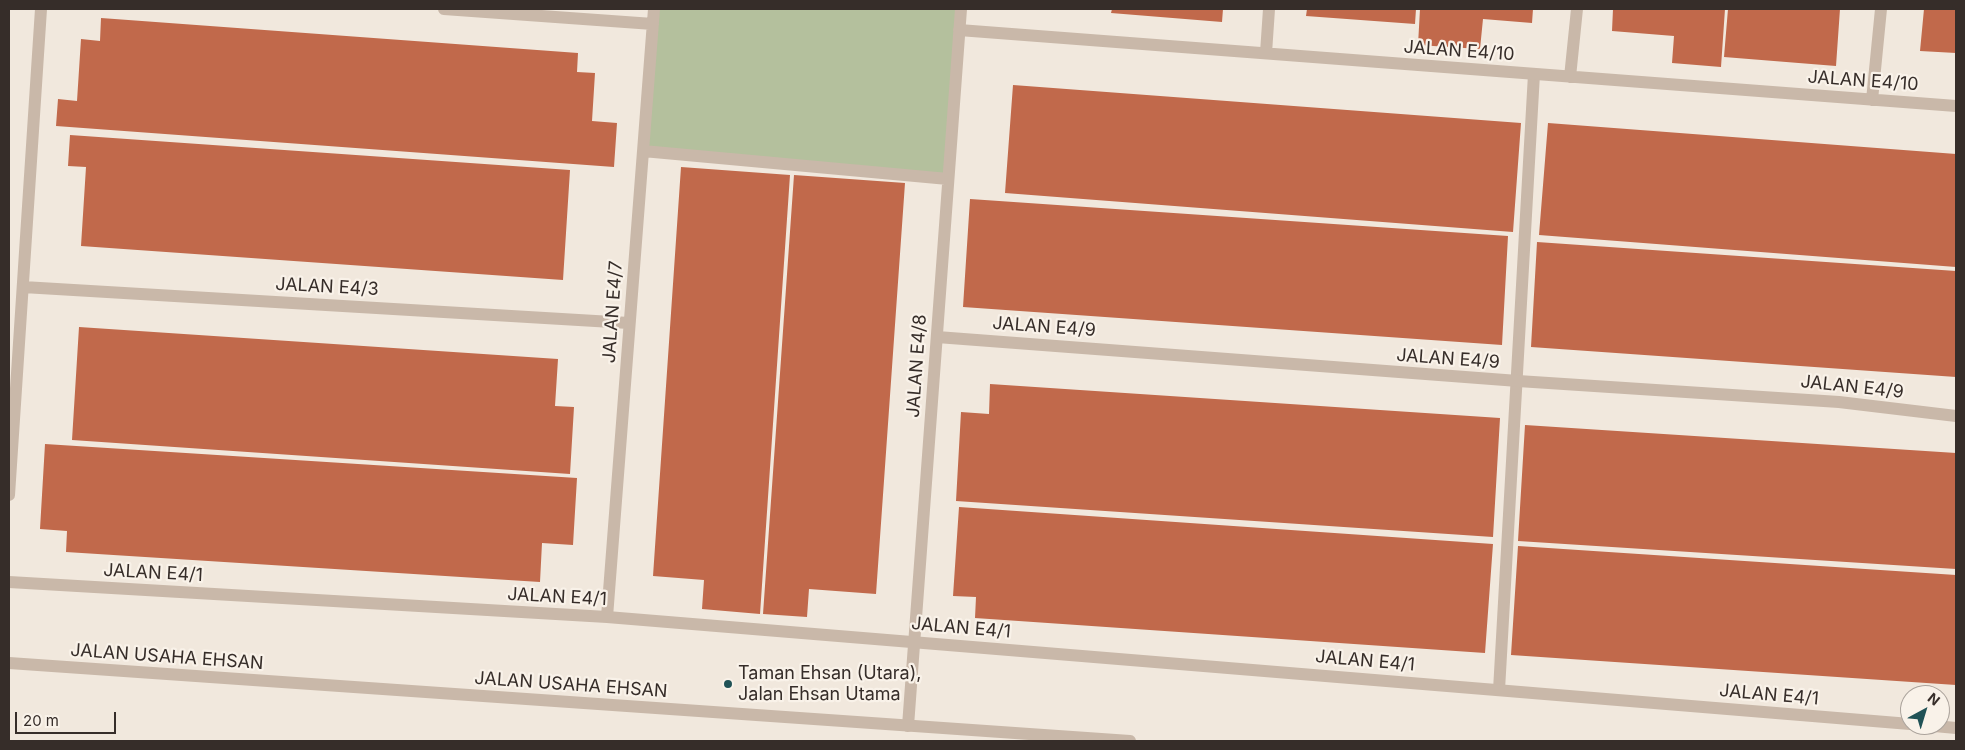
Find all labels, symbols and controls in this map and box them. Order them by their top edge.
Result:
street label: JALAN E4/10 [1403,36,1515,66]
street label: JALAN E4/10 [1807,66,1919,96]
street label: JALAN E4/7 [599,260,627,364]
street label: JALAN E4/3 [275,274,379,300]
street label: JALAN E4/9 [992,313,1096,341]
street label: JALAN E4/8 [903,314,931,418]
street label: JALAN E4/9 [1396,345,1500,373]
street label: JALAN E4/9 [1799,371,1905,403]
street label: JALAN E4/1 [103,560,203,586]
street label: JALAN E4/1 [507,584,607,610]
street label: JALAN E4/1 [910,613,1012,643]
street label: JALAN USAHA EHSAN [70,639,264,675]
street label: JALAN E4/1 [1314,646,1416,676]
place label: Taman Ehsan (Utara), Jalan Ehsan Utama [738,663,921,706]
street label: JALAN USAHA EHSAN [474,667,668,703]
marker: Taman Ehsan (Utara), Jalan Ehsan Utama [722,678,734,690]
street label: JALAN E4/1 [1718,680,1820,710]
north arrow [1900,685,1950,735]
text: N [1925,689,1944,709]
scale bar [18,702,119,734]
text: 20 m [23,711,59,730]

